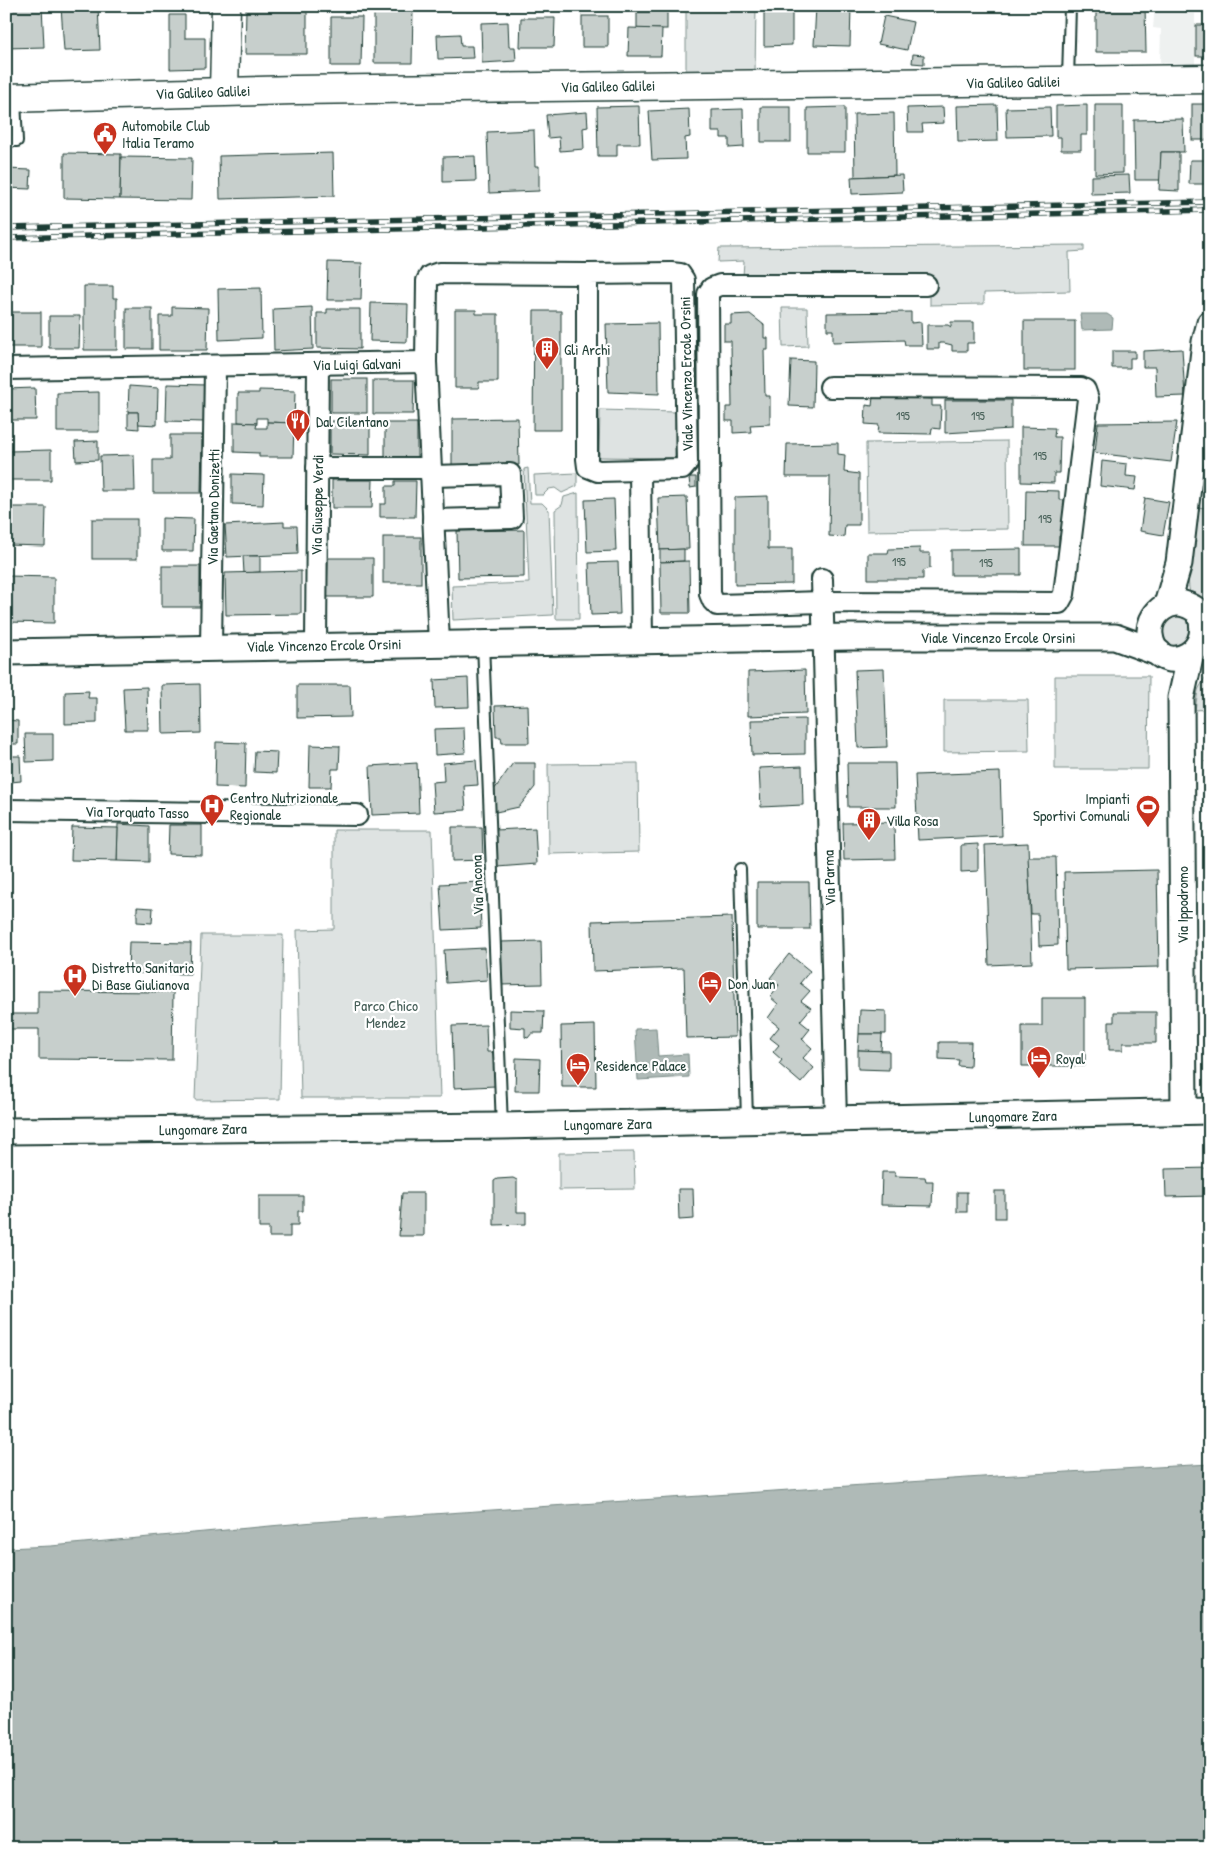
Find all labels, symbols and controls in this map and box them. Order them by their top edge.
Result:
street label: Via Galileo Galilei [965,71,1061,93]
street label: Via Galileo Galilei [560,75,656,97]
street label: Via Galileo Galilei [155,80,251,104]
place label: Automobile Club Italia Teramo [122,115,210,153]
public building icon: Automobile Club Italia Teramo [92,121,118,155]
street label: Viale Vincenzo Ercole Orsini [674,296,698,452]
building icon: Gli Archi [534,336,560,370]
place label: Gli Archi [564,339,611,360]
street label: Via Luigi Galvani [313,353,401,375]
house number: 195 [896,407,910,424]
house number: 195 [971,407,985,424]
restaurant icon: Dal Cilentano [285,408,311,442]
place label: Dal Cilentano [316,411,389,432]
house number: 195 [1033,447,1047,464]
street label: Via Gaetano Donizetti [201,448,225,566]
street label: Via Giuseppe Verdi [306,454,328,556]
house number: 195 [1038,510,1052,527]
house number: 195 [892,553,906,570]
house number: 195 [979,554,993,571]
street label: Viale Vincenzo Ercole Orsini [920,627,1076,648]
street label: Viale Vincenzo Ercole Orsini [246,633,402,657]
place label: Centro Nutrizionale Regionale [230,787,338,825]
place label: Impianti Sportivi Comunali [1033,788,1130,826]
hospital icon: Centro Nutrizionale Regionale [199,793,225,827]
sports icon: Impianti Sportivi Comunali [1135,794,1161,828]
street label: Via Torquato Tasso [85,801,189,823]
building icon: Villa Rosa [856,807,882,841]
place label: Villa Rosa [886,810,938,831]
street label: Via Parma [818,849,840,906]
street label: Via Ancona [465,855,489,915]
street label: Via Ippodromo [1172,866,1193,944]
place label: Distretto Sanitario Di Base Giulianova [92,957,194,995]
hospital icon: Distretto Sanitario Di Base Giulianova [62,963,88,997]
hotel icon: Don Juan [697,970,723,1004]
place label: Don Juan [728,973,776,994]
park label: Parco Chico Mendez [354,995,418,1033]
hotel icon: Royal [1026,1045,1052,1079]
place label: Royal [1056,1048,1085,1069]
hotel icon: Residence Palace [565,1052,591,1086]
place label: Residence Palace [596,1055,687,1076]
street label: Lungomare Zara [969,1105,1057,1127]
street label: Lungomare Zara [564,1113,652,1135]
street label: Lungomare Zara [159,1118,247,1140]

